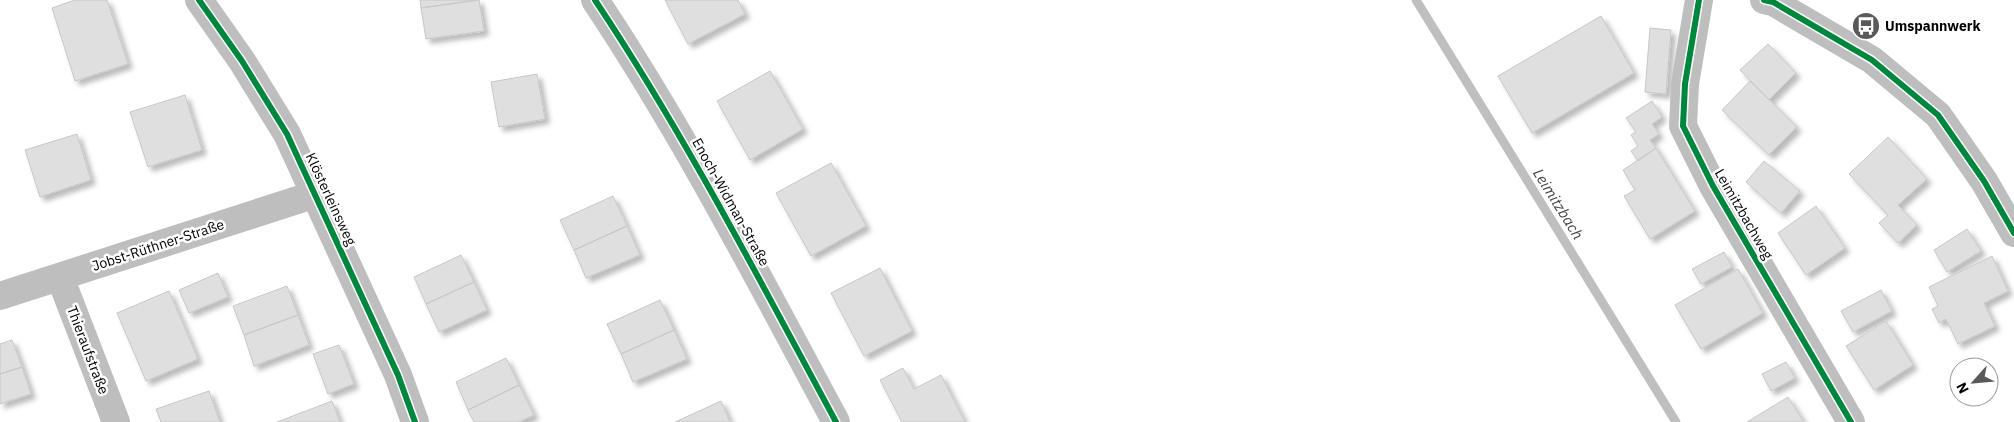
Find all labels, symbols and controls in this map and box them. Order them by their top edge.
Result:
bus stop icon: Umspannwerk [1851,11,1881,41]
place label: Umspannwerk [1885,17,1982,35]
street label: Enoch-Widman-Straße [688,135,774,269]
street label: Klösterleinsweg [302,150,361,249]
water label: Leimitzbach [1529,165,1588,243]
street label: Leimitzbachweg [1711,166,1777,263]
street label: Jobst-Rüthner-Straße [90,215,227,275]
street label: Thieraufstraße [63,303,113,397]
north arrow [1949,357,1999,407]
text: N [1952,379,1973,397]

